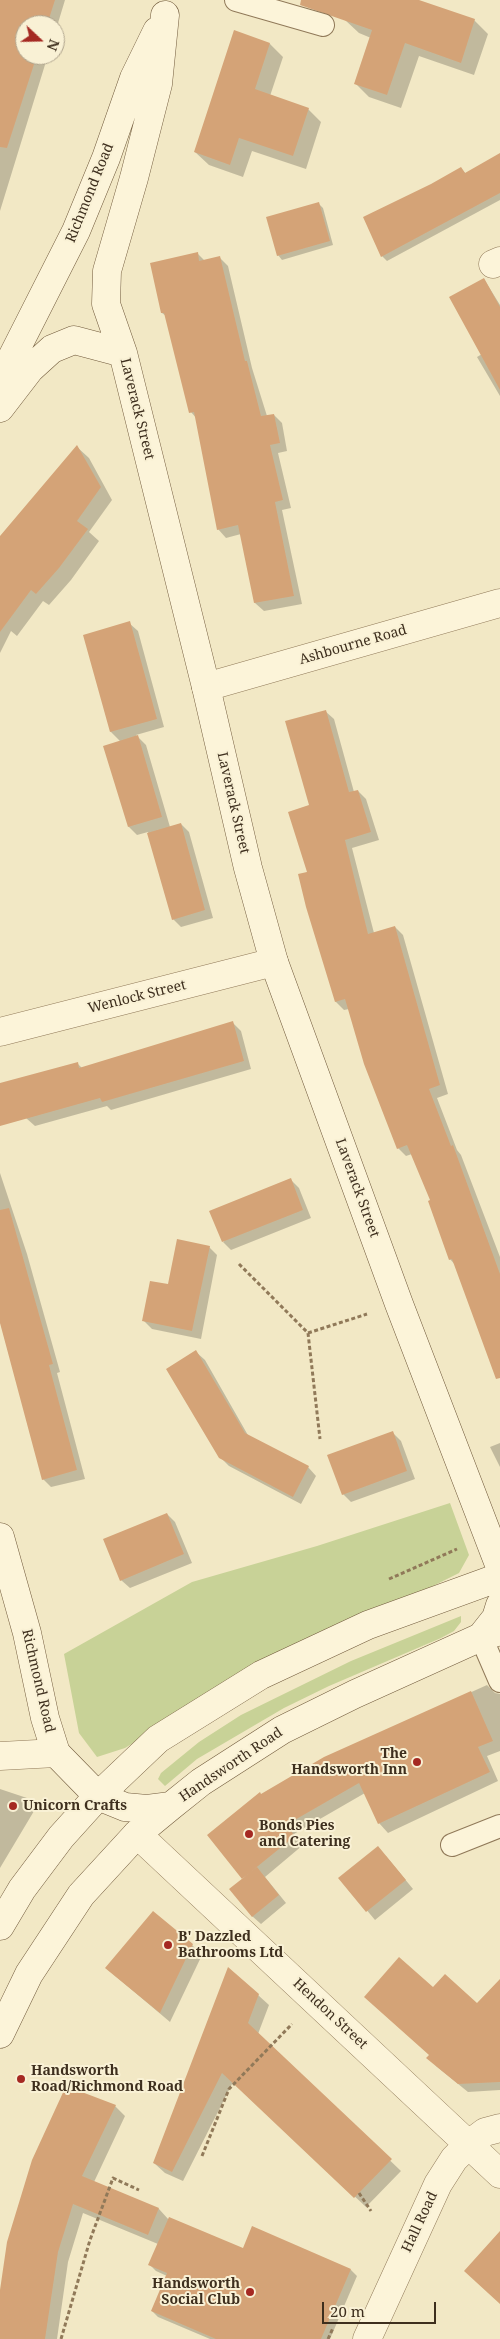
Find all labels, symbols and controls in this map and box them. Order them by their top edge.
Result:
north arrow [15,15,65,65]
text: N [43,37,64,54]
street label: Richmond Road [62,141,118,245]
street label: Laverack Street [116,356,158,462]
street label: Ashbourne Road [297,622,409,668]
street label: Laverack Street [213,750,253,856]
street label: Wenlock Street [86,977,188,1017]
street label: Laverack Street [331,1136,383,1240]
street label: Richmond Road [18,1628,58,1734]
street label: Handsworth Road [176,1724,286,1806]
place label: The Handsworth Inn [291,1746,407,1778]
marker: The Handsworth Inn [411,1756,423,1768]
place label: Unicorn Crafts [23,1798,127,1814]
marker: Unicorn Crafts [7,1800,19,1812]
place label: Bonds Pies and Catering [259,1818,350,1850]
marker: Bonds Pies and Catering [243,1828,255,1840]
place label: B' Dazzled Bathrooms Ltd [178,1929,283,1961]
marker: B' Dazzled Bathrooms Ltd [162,1939,174,1951]
street label: Hendon Street [289,1975,371,2053]
place label: Handsworth Road/Richmond Road [31,2063,183,2096]
marker: Handsworth Road/Richmond Road [15,2073,27,2085]
street label: Hall Road [399,2189,441,2255]
place label: Handsworth Social Club [152,2276,240,2308]
marker: Handsworth Social Club [244,2286,256,2298]
scale bar [325,2292,439,2324]
text: 20 m [330,2301,365,2321]

